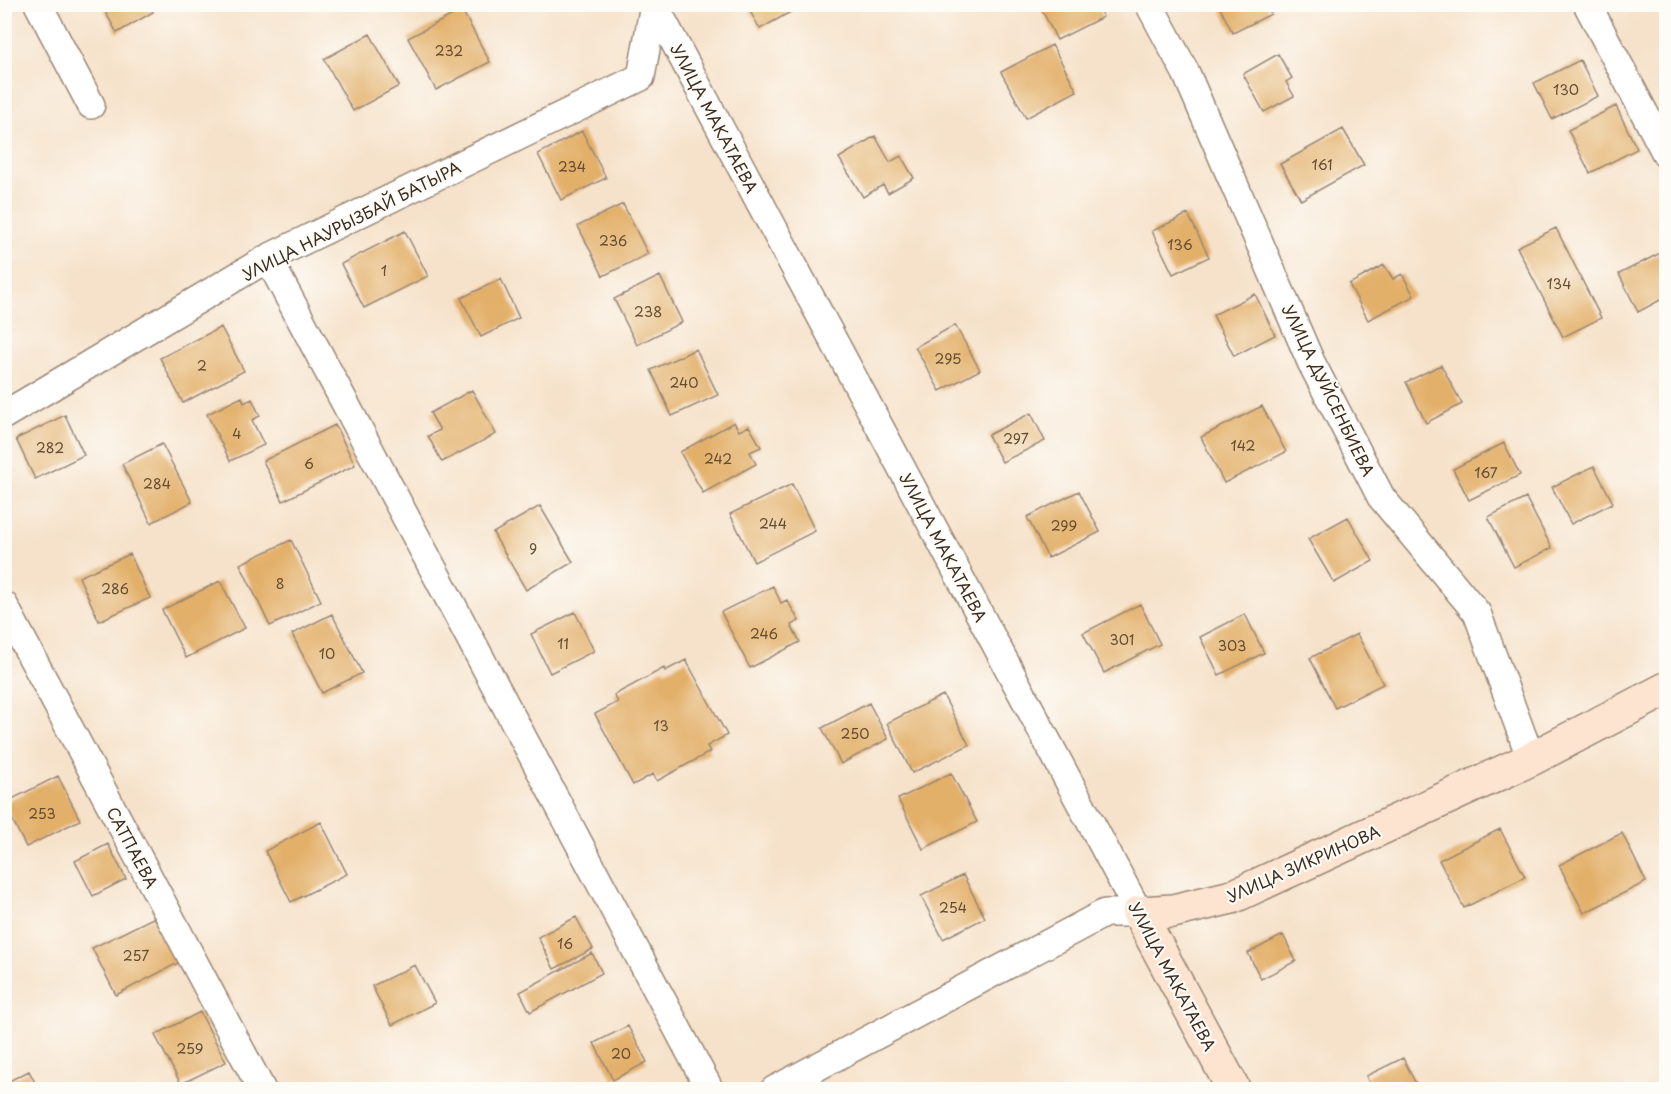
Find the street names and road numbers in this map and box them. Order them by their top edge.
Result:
street label: УЛИЦА МАКАТАЕВА [665,39,765,197]
street label: УЛИЦА НАУРЫЗБАЙ БАТЫРА [237,154,465,286]
street label: УЛИЦА ДУЙСЕНБИЕВА [1277,300,1381,480]
street label: УЛИЦА МАКАТАЕВА [894,468,994,626]
street label: САТПАЕВА [101,802,165,892]
street label: УЛИЦА ЗИКРИНОВА [1223,818,1384,908]
street label: УЛИЦА МАКАТАЕВА [1123,897,1223,1055]

